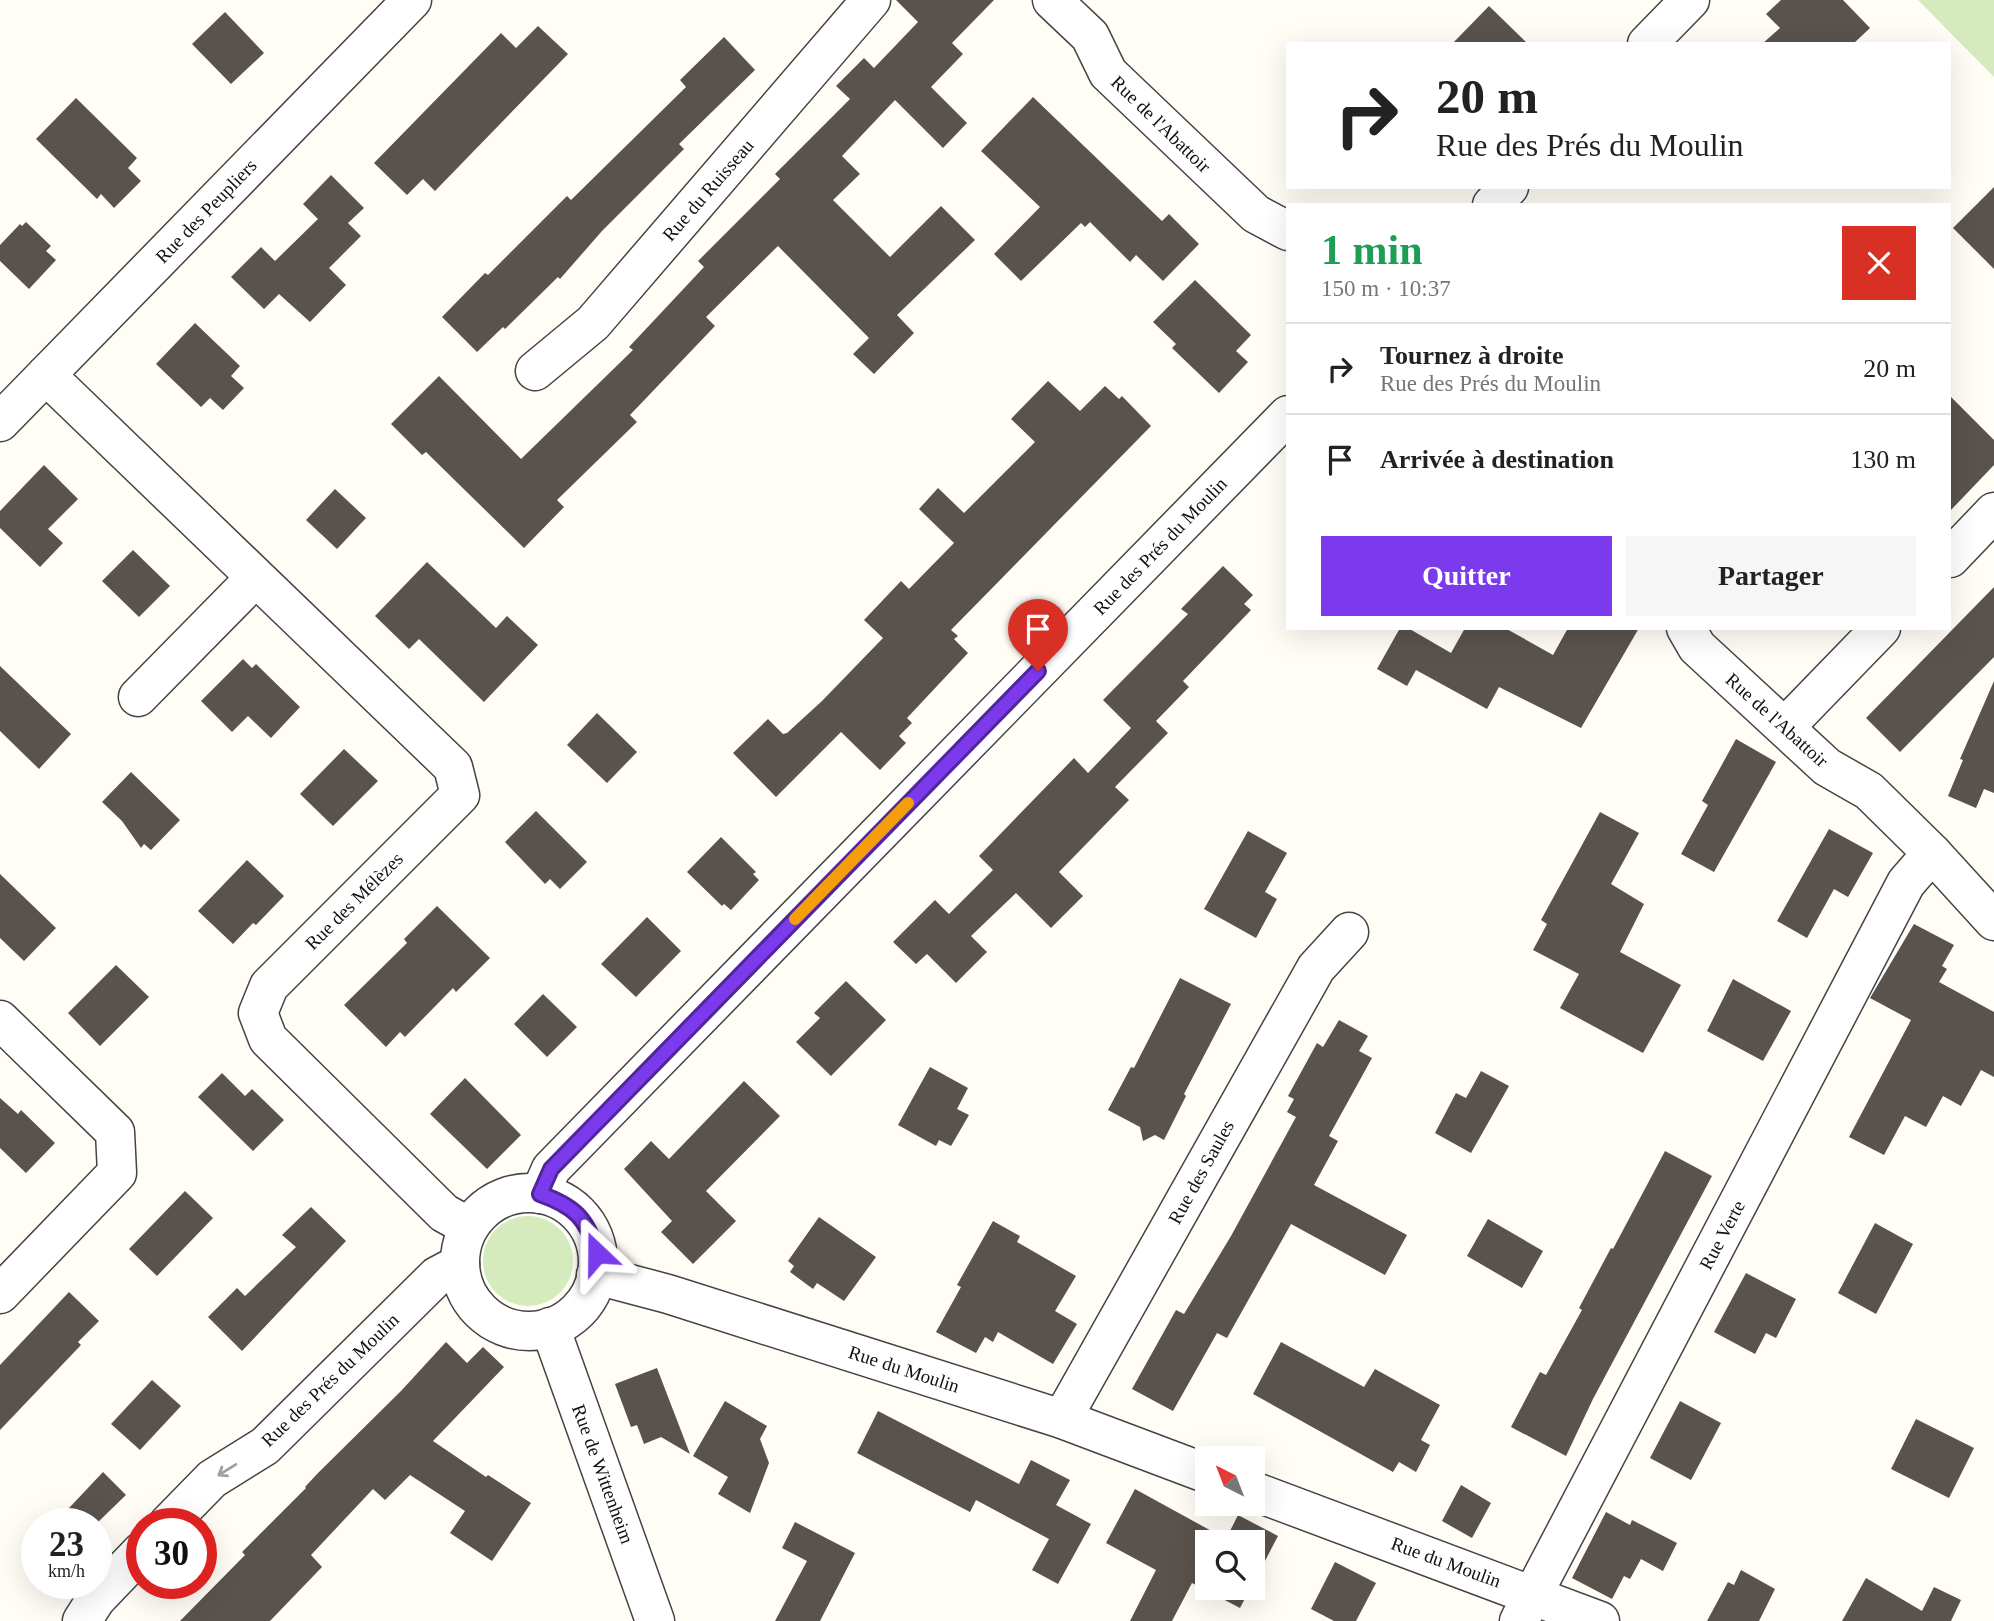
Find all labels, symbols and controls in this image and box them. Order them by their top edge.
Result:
text: 20 m [1436,69,1538,124]
icon: right [1321,70,1412,161]
street label: Rue de l'Abattoir [1107,71,1216,177]
text: Rue des Prés du Moulin [1436,127,1744,163]
street label: Rue du Ruisseau [658,135,758,245]
street label: Rue des Peupliers [151,155,261,267]
button: close [1842,226,1916,300]
text: 1 min [1321,227,1423,273]
text: 150 m · 10:37 [1321,276,1451,301]
text: Tournez à droite [1380,341,1563,370]
icon: right [1321,350,1359,388]
text: 20 m [1863,354,1916,383]
text: Rue des Prés du Moulin [1380,371,1601,396]
icon: arrive [1321,441,1359,479]
text: Arrivée à destination [1380,445,1614,474]
text: 130 m [1850,445,1916,474]
street label: Rue des Prés du Moulin [1089,473,1231,619]
button: Quitter [1321,536,1612,616]
button: Partager [1626,536,1916,616]
pin [1008,599,1068,671]
icon: arrive [1019,610,1057,648]
street label: Rue de l'Abattoir [1722,669,1833,772]
street label: Rue des Mélèzes [301,848,407,954]
street label: Rue des Saules [1164,1117,1238,1227]
street label: Rue Verte [1695,1197,1749,1273]
position arrow [560,1216,634,1290]
street label: Rue des Prés du Moulin [257,1309,403,1451]
street label: Rue du Moulin [846,1341,962,1397]
street label: Rue de Wittenheim [568,1402,638,1547]
north arrow [1195,1446,1265,1516]
map controls [1195,1446,1265,1600]
one-way arrow [217,1464,237,1478]
speed limit sign: 30 [126,1508,217,1599]
text: 23 [49,1525,84,1564]
button: search [1195,1530,1265,1600]
street label: Rue du Moulin [1388,1532,1504,1592]
text: km/h [48,1561,85,1581]

